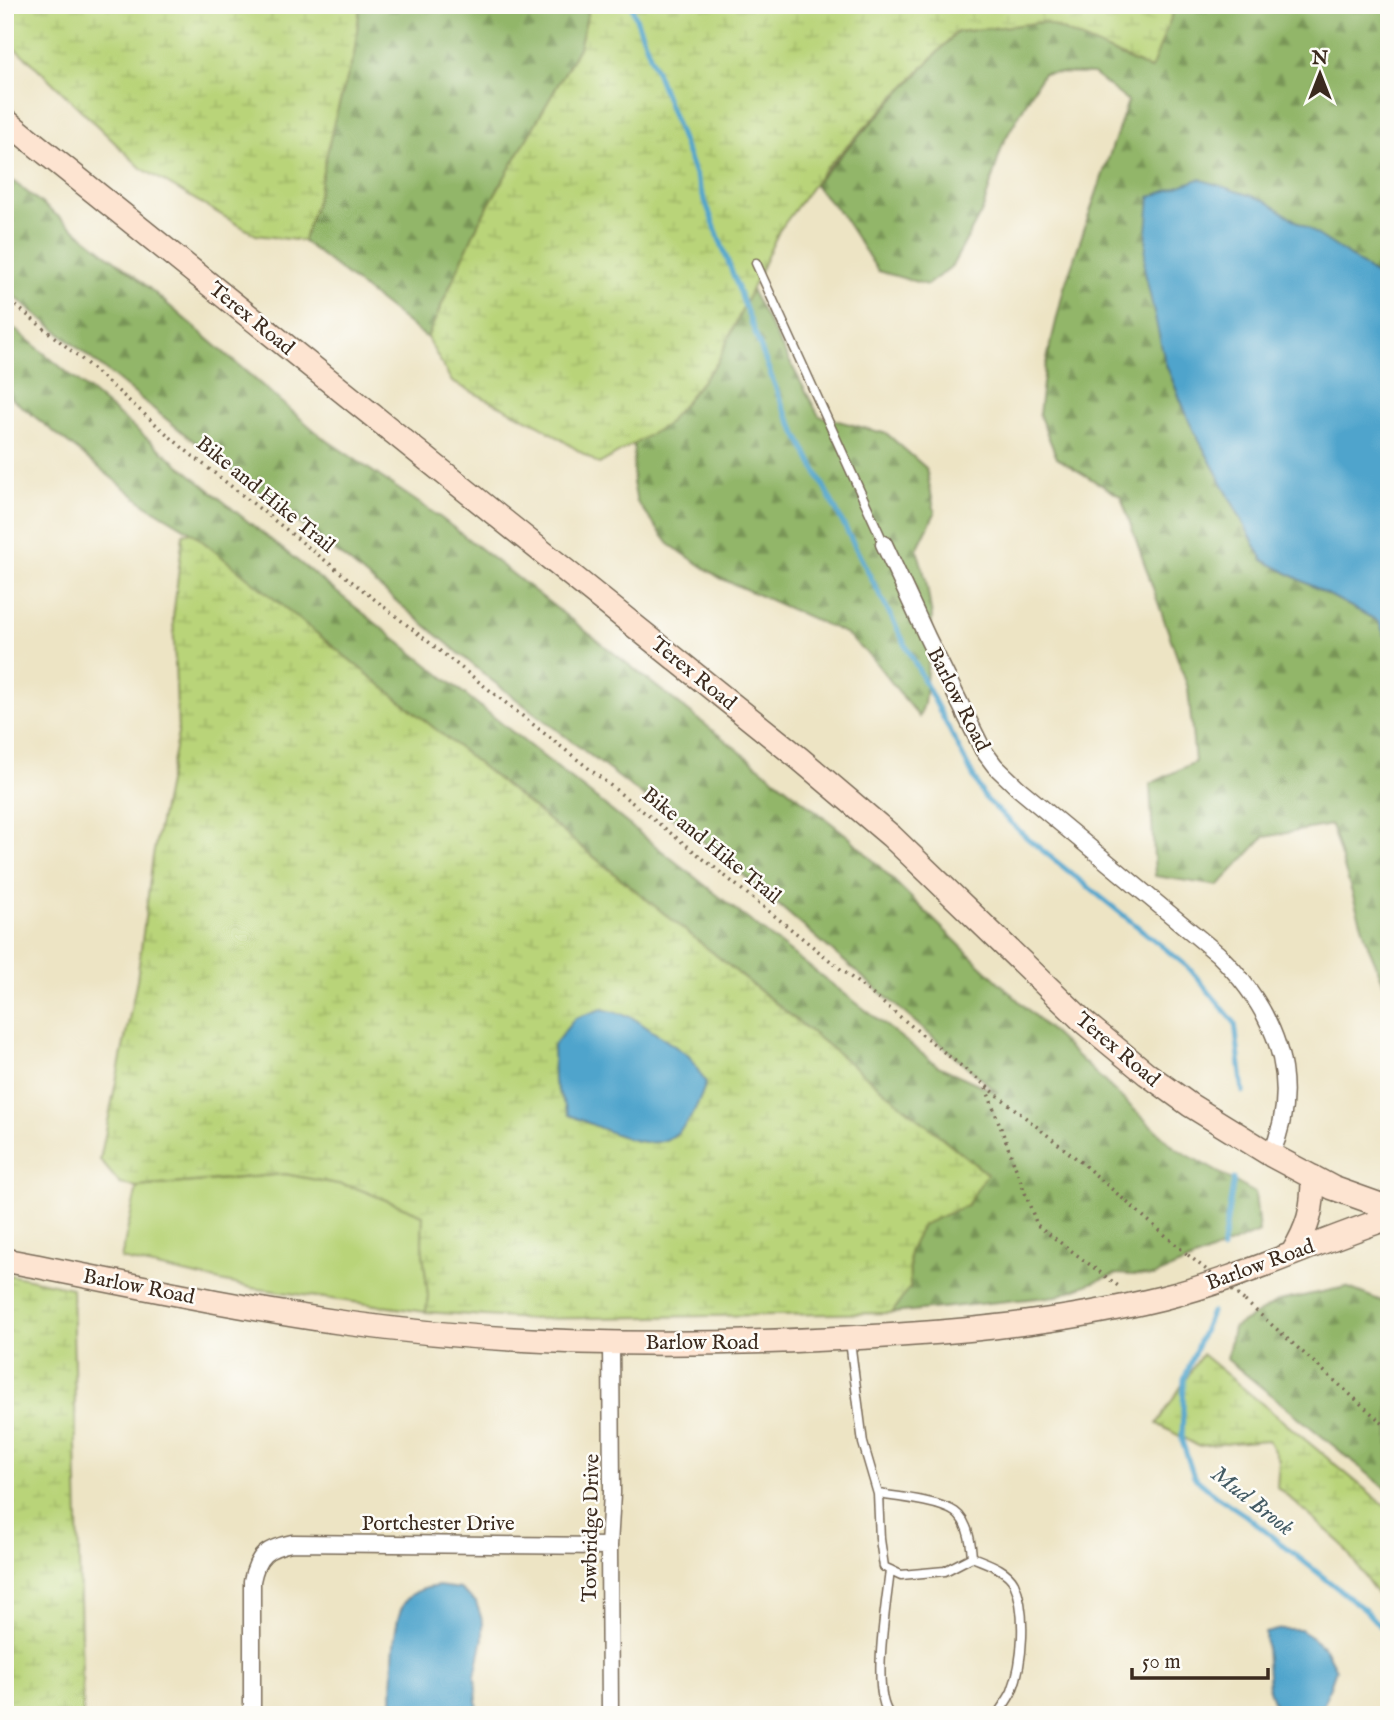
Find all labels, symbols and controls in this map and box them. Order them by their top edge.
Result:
north arrow [1286,38,1356,108]
text: N [1311,47,1329,71]
street label: Terex Road [203,276,300,362]
street label: Bike and Hike Trail [190,431,340,560]
street label: Terex Road [645,631,742,717]
street label: Barlow Road [920,643,996,757]
street label: Bike and Hike Trail [636,782,786,911]
street label: Terex Road [1069,1007,1166,1094]
street label: Barlow Road [1203,1233,1319,1297]
street label: Barlow Road [81,1263,198,1312]
street label: Barlow Road [645,1330,759,1357]
street label: Towbridge Drive [577,1453,606,1602]
water label: Mud Brook [1205,1460,1299,1543]
street label: Portchester Drive [361,1511,515,1538]
scale bar [1132,1636,1268,1680]
text: 50 m [1142,1649,1181,1676]

